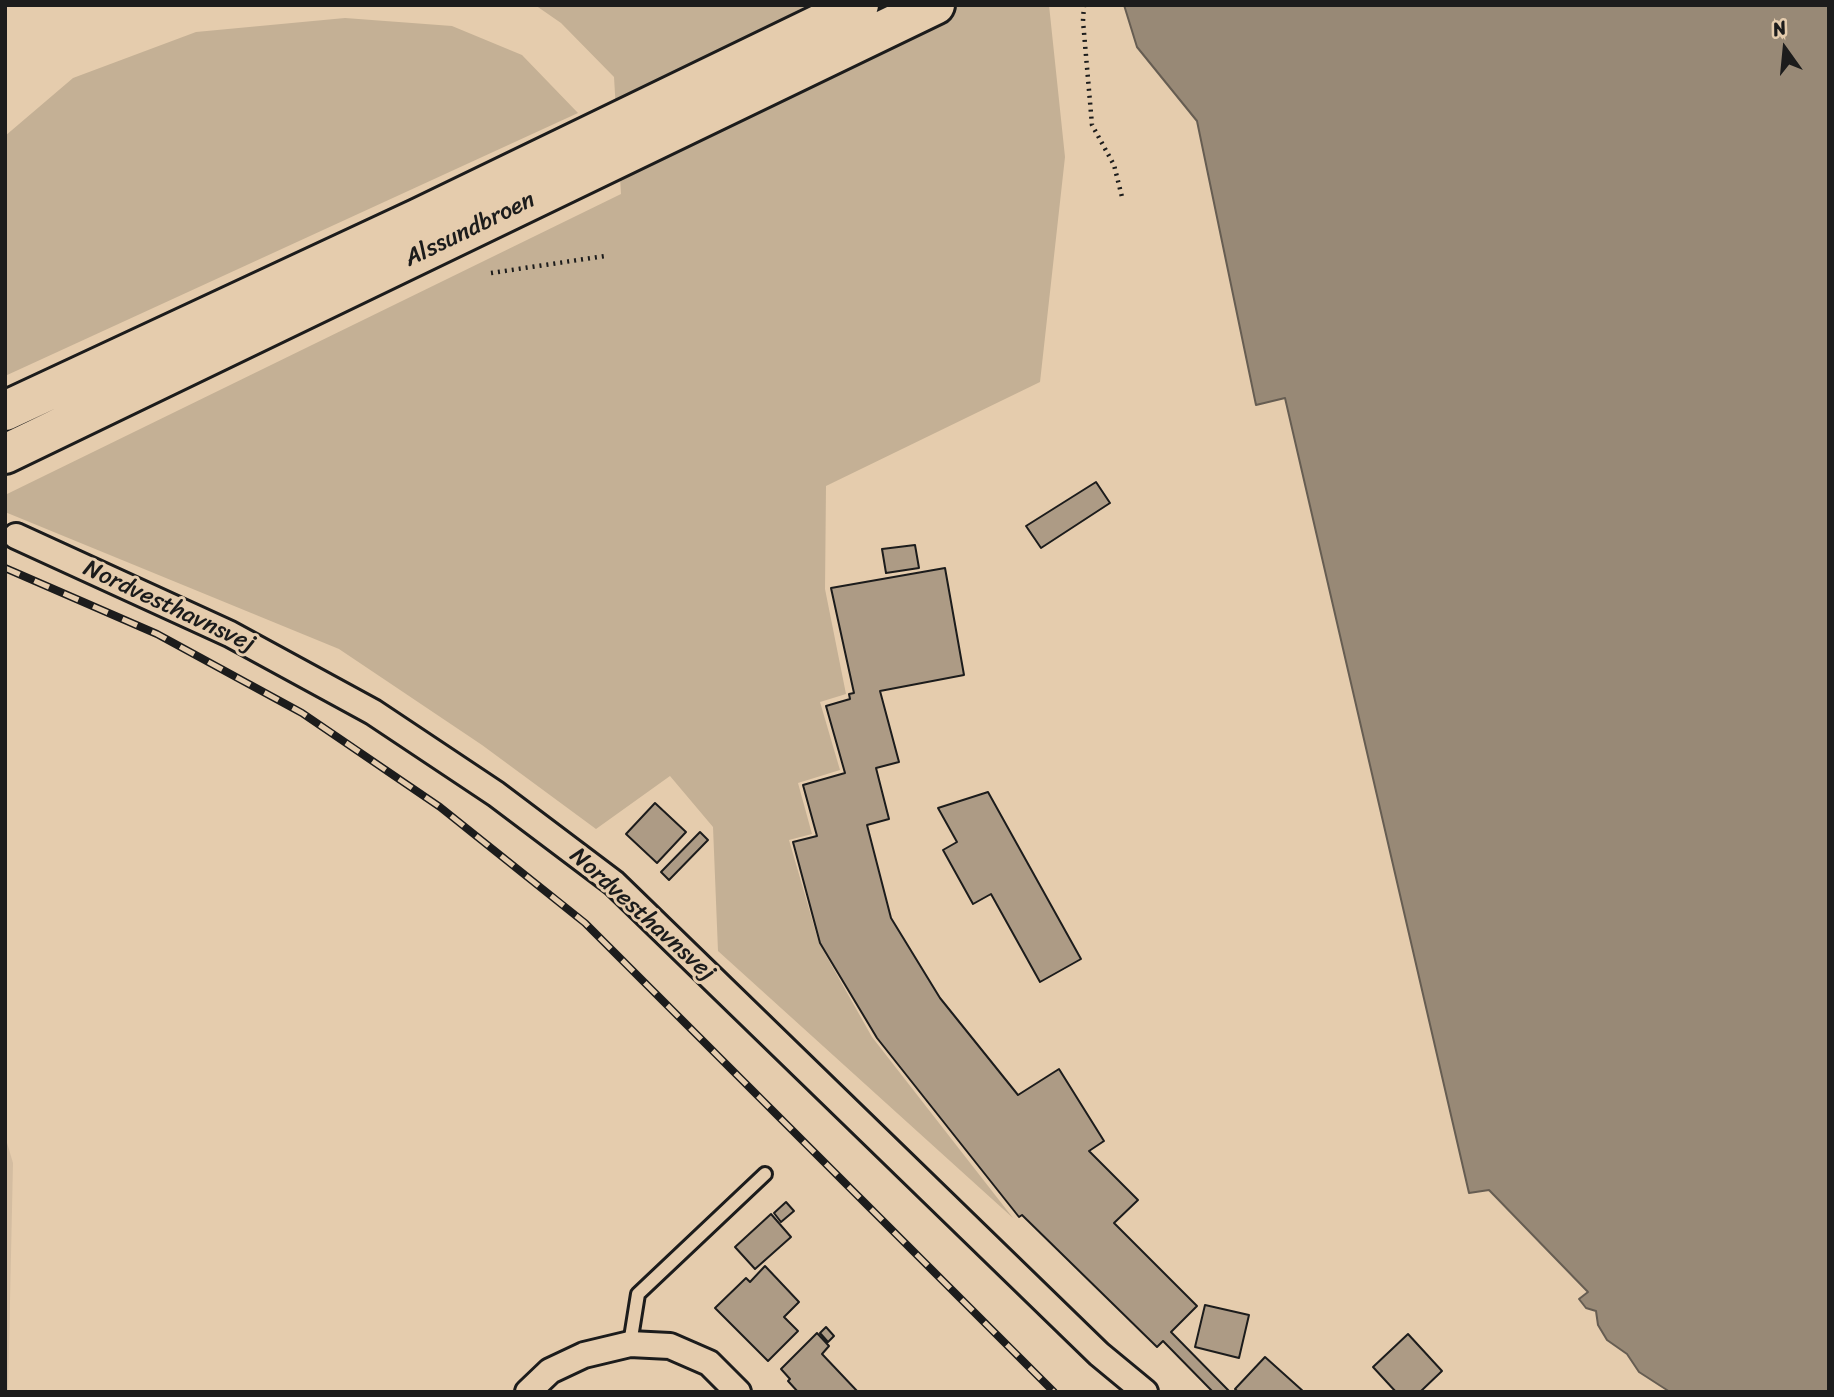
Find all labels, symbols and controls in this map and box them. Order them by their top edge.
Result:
text: N [1769,11,1790,46]
north arrow [1750,14,1820,84]
street label: Alssundbroen [400,186,540,274]
street label: Nordvesthavnsvej [79,555,259,659]
street label: Nordvesthavnsvej [563,842,721,988]

